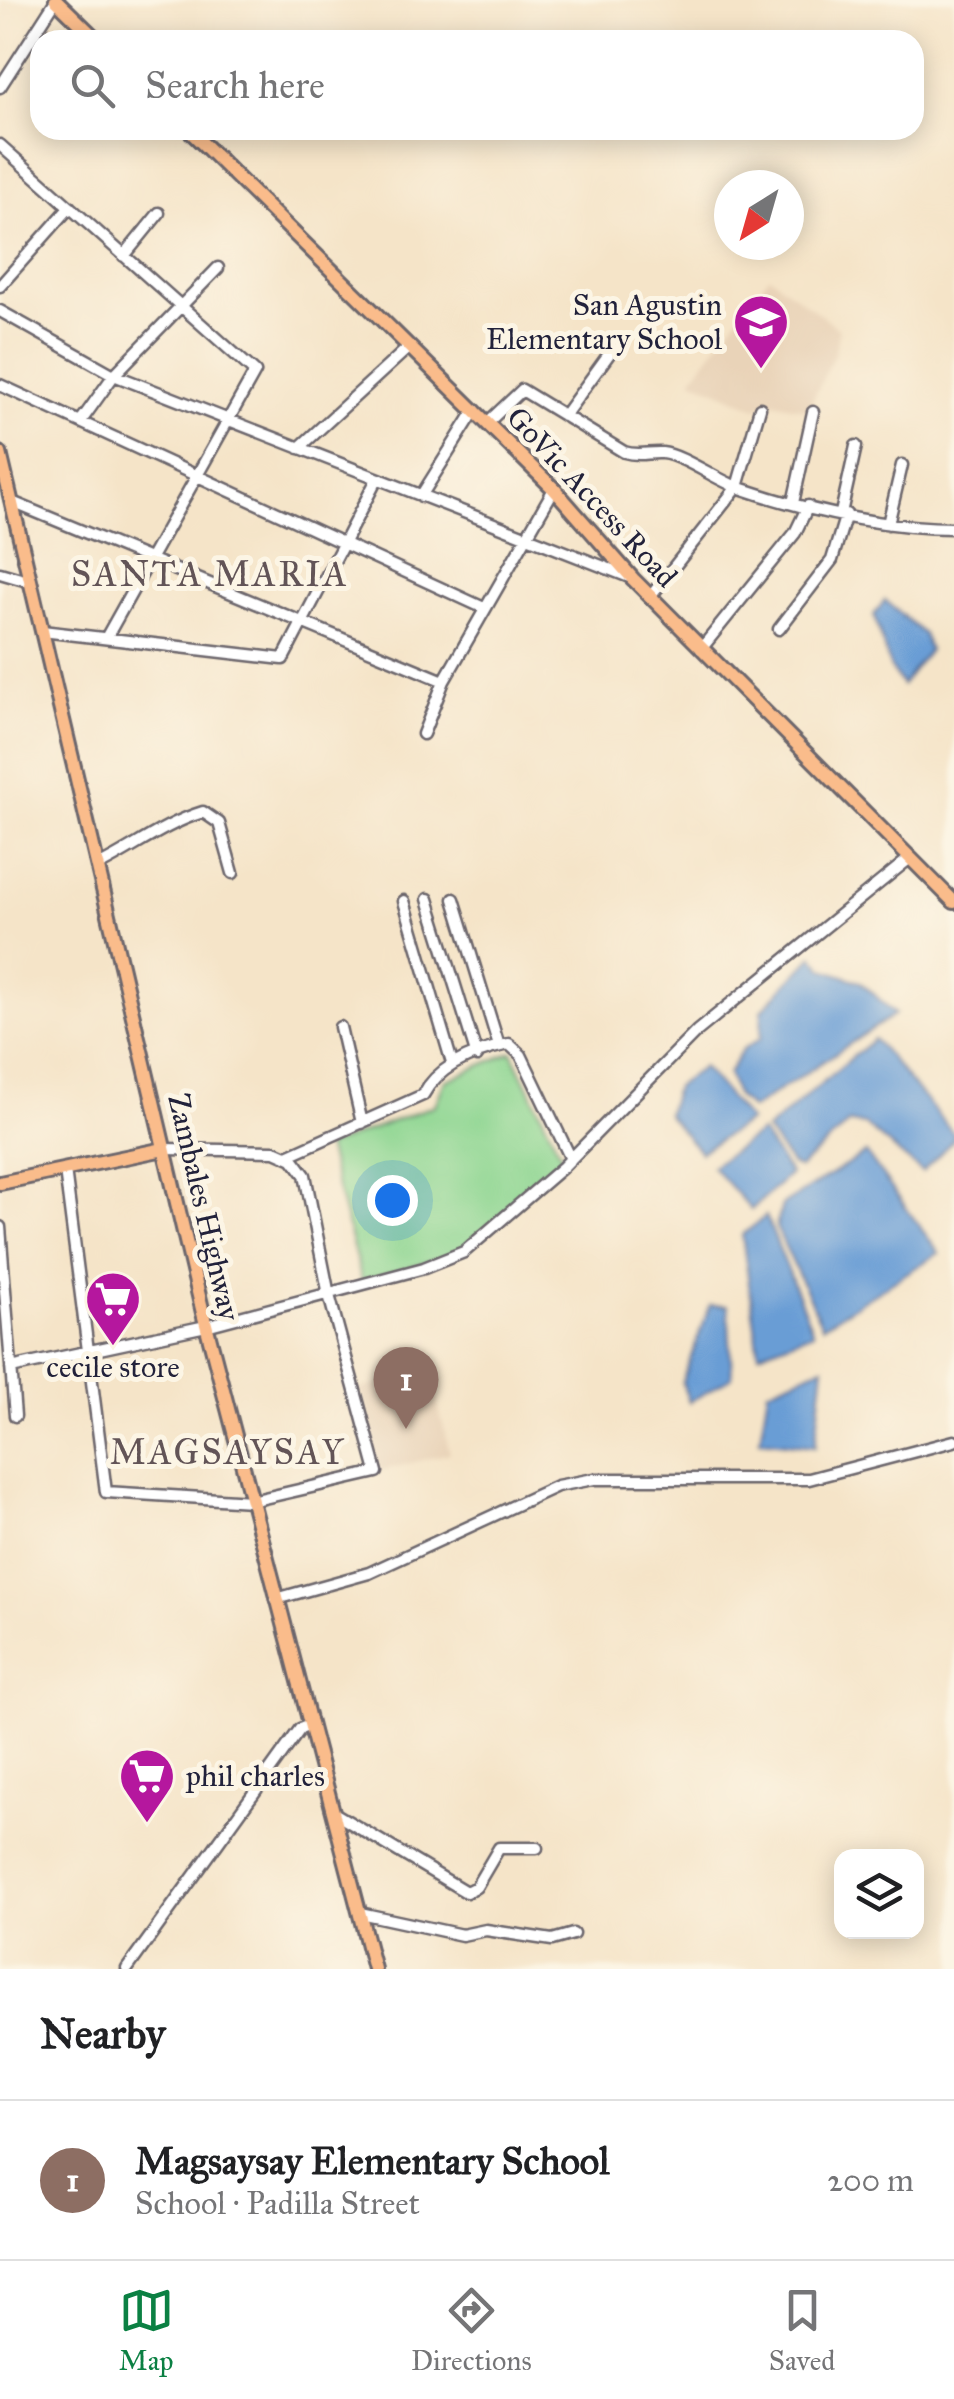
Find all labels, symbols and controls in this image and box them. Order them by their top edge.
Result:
search box [30,30,924,140]
icon: search [65,58,120,113]
text: Search here [145,62,325,108]
north arrow [714,170,804,260]
place label: San Agustin Elementary School [486,287,723,357]
school or university icon: San Agustin Elementary School [731,292,791,371]
street label: GoVic Access Road [499,399,685,595]
district label: SANTA MARIA [71,553,349,596]
street label: Zambales Highway [160,1090,248,1325]
your location [367,1175,418,1226]
supermarket icon: cecile store [83,1269,143,1348]
pin: 1 [374,1346,438,1429]
place label: cecile store [46,1349,180,1385]
district label: MAGSAYSAY [110,1431,346,1474]
supermarket icon: phil charles [117,1746,177,1825]
place label: phil charles [185,1758,325,1794]
map controls [834,1849,924,1939]
button: layers [834,1849,924,1939]
text: Nearby [40,2008,165,2060]
text: Magsaysay Elementary School [135,2138,609,2184]
text: 1 [66,2161,79,2200]
text: 200 m [827,2161,914,2200]
text: School · Padilla Street [135,2184,420,2223]
tab: Map [119,2283,174,2378]
tab: Directions [411,2283,532,2378]
tab: Saved [769,2283,835,2378]

